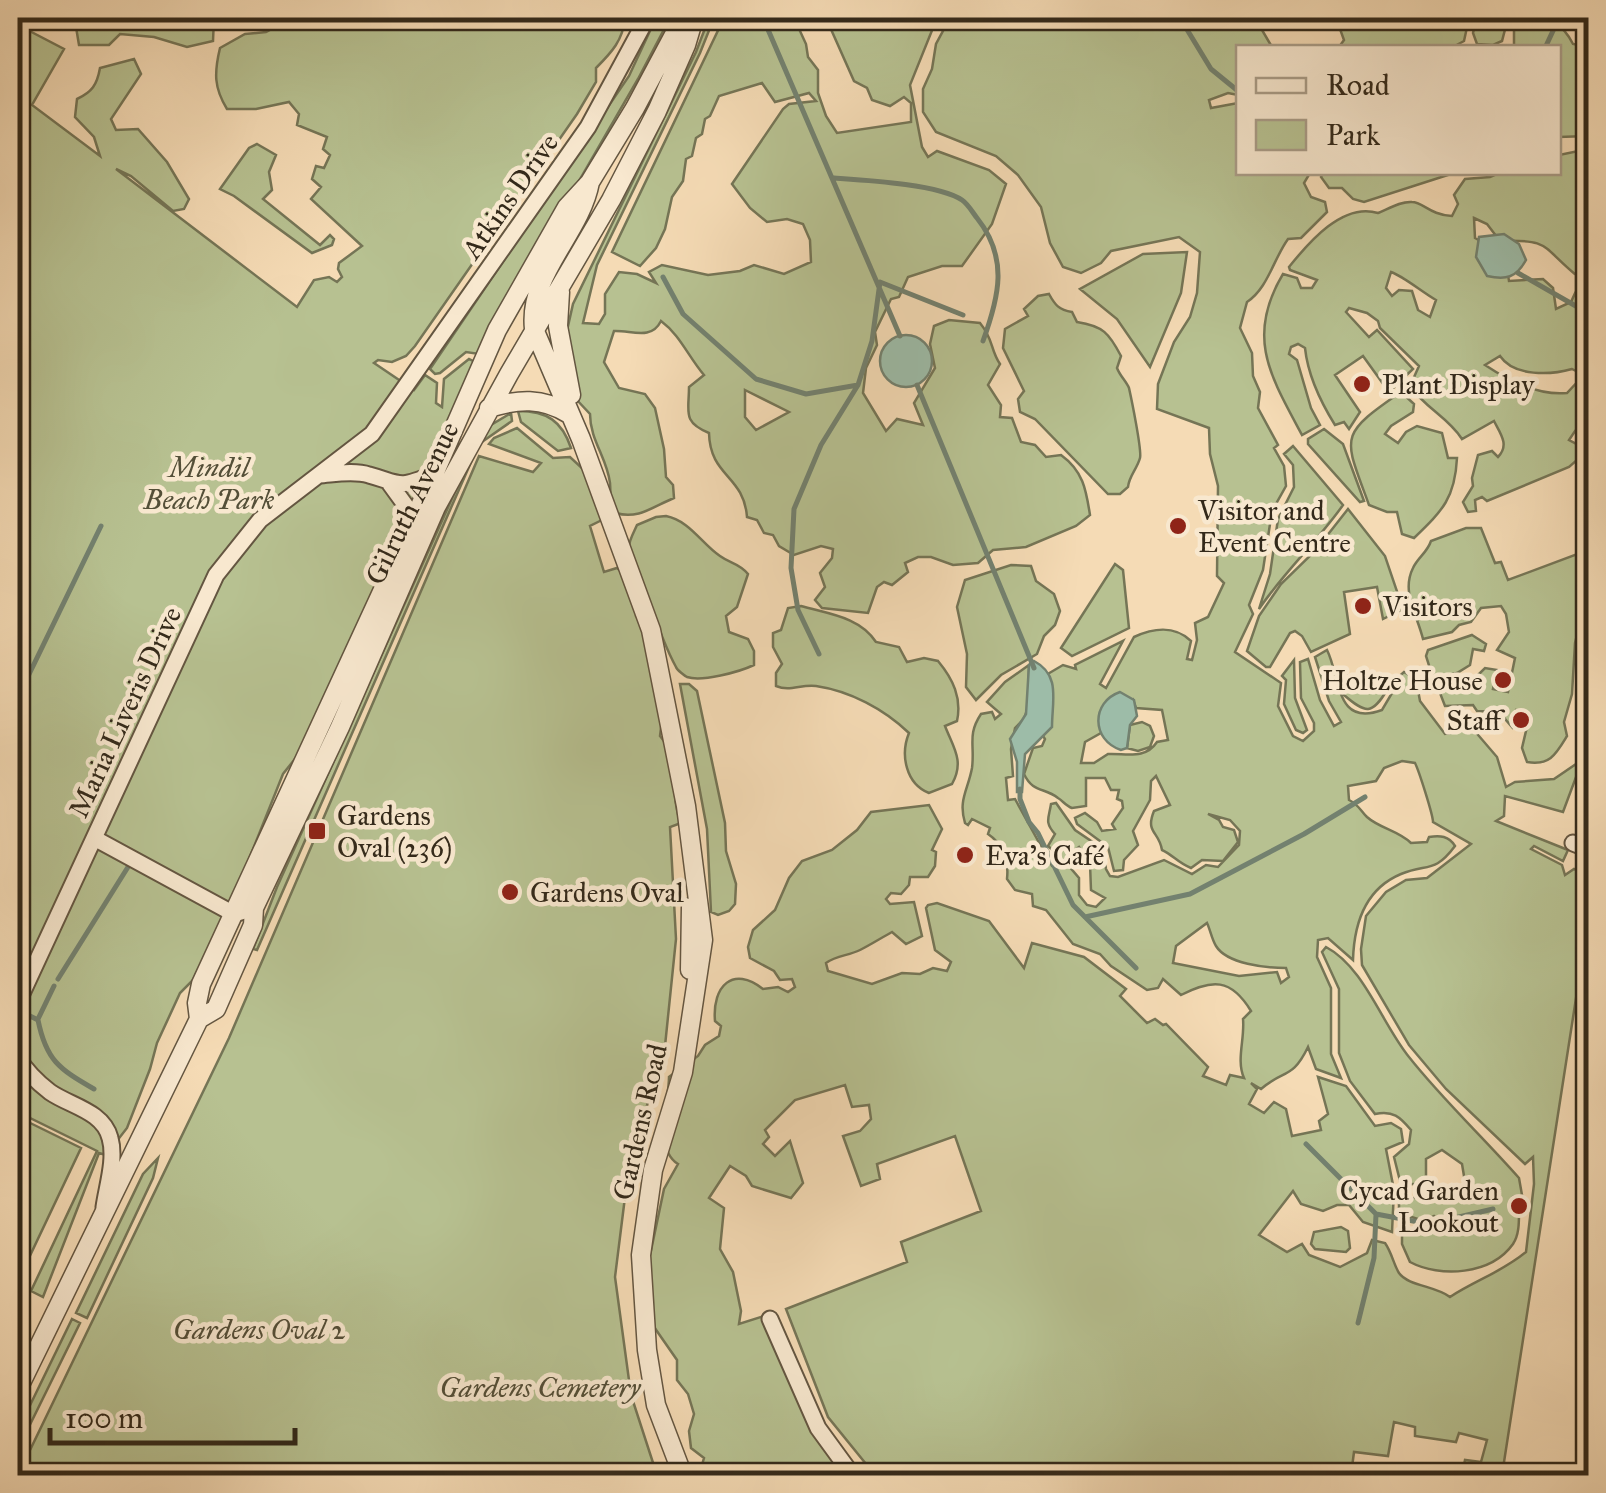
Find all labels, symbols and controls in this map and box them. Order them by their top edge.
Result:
legend [1236,45,1561,175]
text: Road [1326,67,1390,103]
text: Park [1326,117,1380,153]
street label: Atkins Drive [453,126,566,266]
place label: Plant Display [1382,367,1535,402]
marker: Plant Display [1351,373,1373,395]
street label: Gilruth Avenue [358,416,466,590]
park label: Mindil Beach Park [142,450,275,517]
place label: Visitor and Event Centre [1197,493,1351,560]
marker: Visitor and Event Centre [1167,515,1189,537]
place label: Visitors [1382,589,1473,624]
marker: Visitors [1352,595,1374,617]
street label: Maria Liveris Drive [61,601,189,823]
place label: Holtze House [1322,663,1483,698]
marker: Holtze House [1492,669,1514,691]
place label: Staff [1446,703,1505,738]
marker: Staff [1510,709,1532,731]
place label: Gardens Oval (236) [337,798,452,865]
marker: Gardens Oval (236) [306,820,328,842]
place label: Eva’s Café [985,838,1105,873]
marker: Eva’s Café [954,844,976,866]
place label: Gardens Oval [530,875,684,910]
marker: Gardens Oval [499,881,521,903]
street label: Gardens Road [605,1040,675,1204]
place label: Cycad Garden Lookout [1340,1173,1499,1240]
marker: Cycad Garden Lookout [1508,1195,1530,1217]
park label: Gardens Oval 2 [173,1312,346,1347]
park label: Gardens Cemetery [440,1370,642,1405]
scale bar [50,1383,295,1445]
text: 100 m [65,1400,143,1436]

